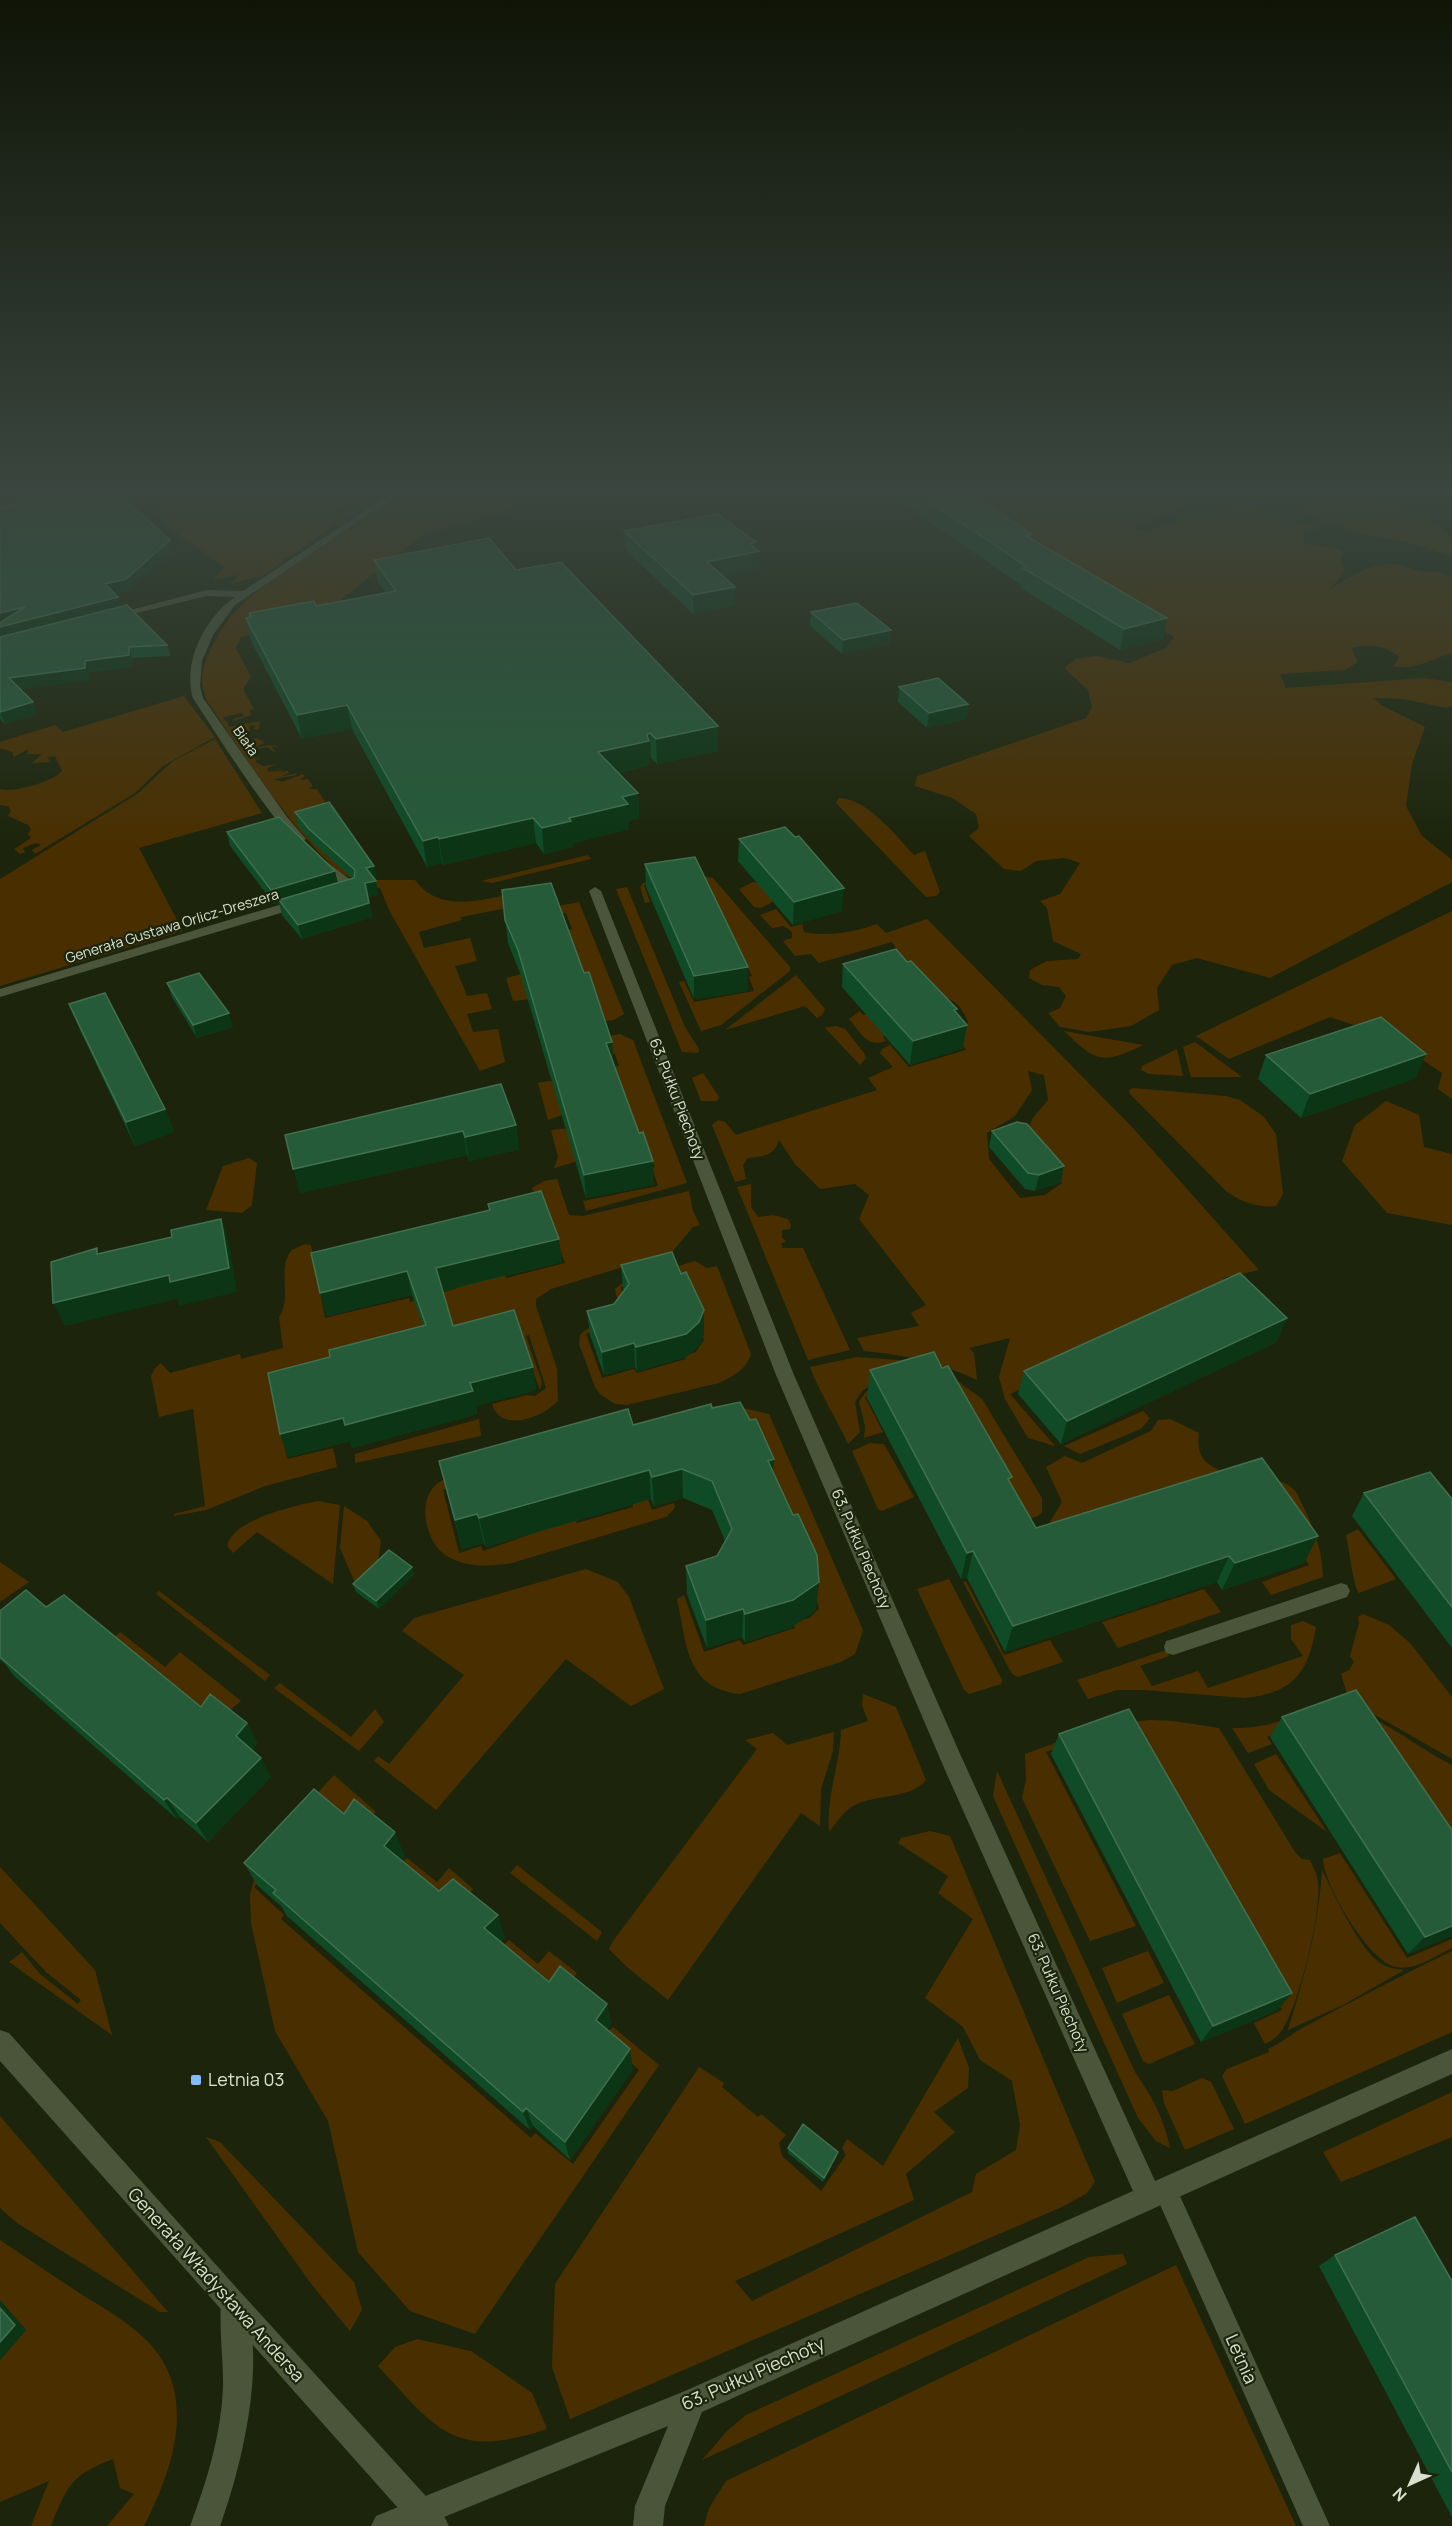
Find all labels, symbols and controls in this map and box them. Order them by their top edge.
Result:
street label: Biała [229,722,263,759]
street label: Generała Gustawa Orlicz-Dreszera [63,884,281,967]
street label: 63. Pułku Piechoty [645,1035,710,1163]
street label: 63. Pułku Piechoty [827,1486,896,1612]
street label: 63. Pułku Piechoty [1023,1930,1094,2056]
place label: Letnia 03 [208,2067,284,2091]
marker: Letnia 03 [189,2073,203,2087]
street label: Generała Władysława Andersa [123,2182,311,2387]
street label: Letnia [1220,2330,1263,2387]
street label: 63. Pułku Piechoty [677,2331,828,2415]
north arrow [1380,2454,1440,2514]
text: N [1388,2483,1411,2506]

